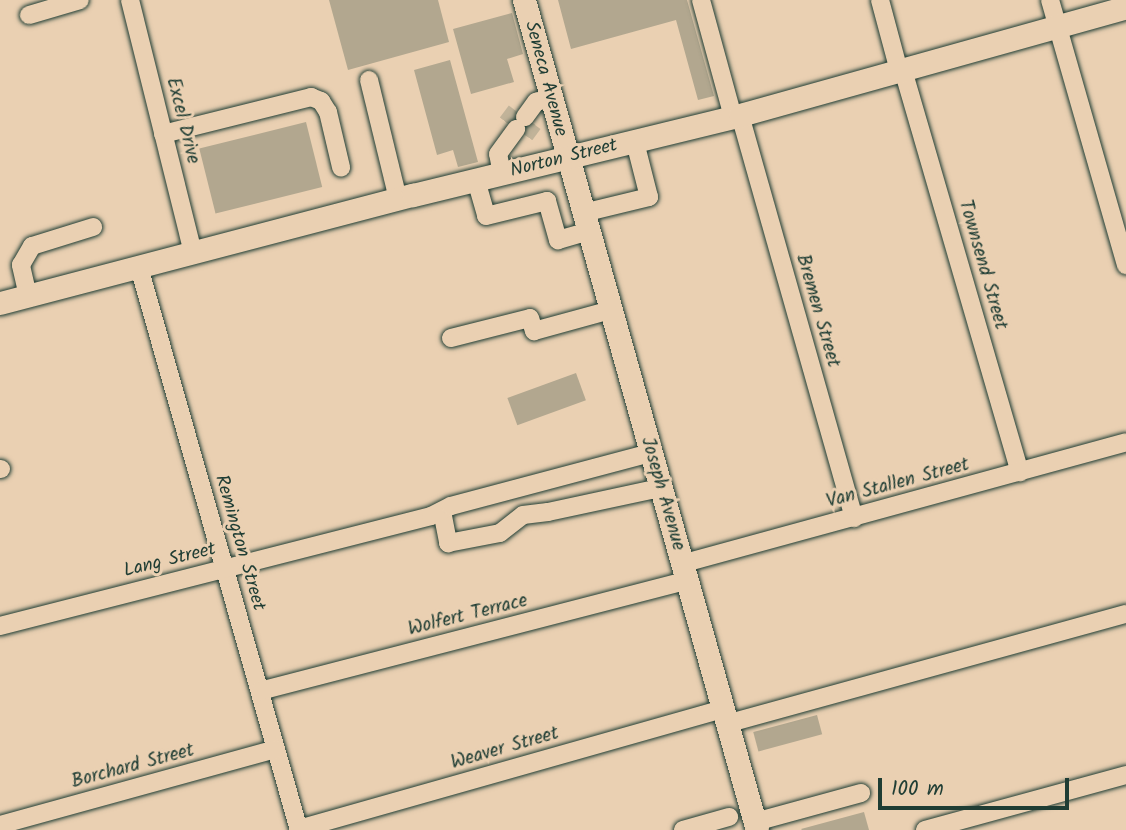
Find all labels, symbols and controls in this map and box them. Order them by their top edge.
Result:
street label: Seneca Avenue [519,19,571,139]
street label: Excel Drive [160,75,204,167]
street label: Norton Street [508,135,620,183]
street label: Townsend Street [953,198,1011,332]
street label: Bremen Street [790,252,844,370]
street label: Joseph Avenue [635,435,689,553]
street label: Van Stallen Street [824,454,972,514]
street label: Remington Street [209,472,269,614]
street label: Lang Street [122,539,218,583]
street label: Wolfert Terrace [406,590,530,642]
street label: Weaver Street [449,723,561,775]
street label: Borchard Street [69,740,197,794]
scale bar [881,764,1072,808]
text: 100 m [891,773,944,806]

